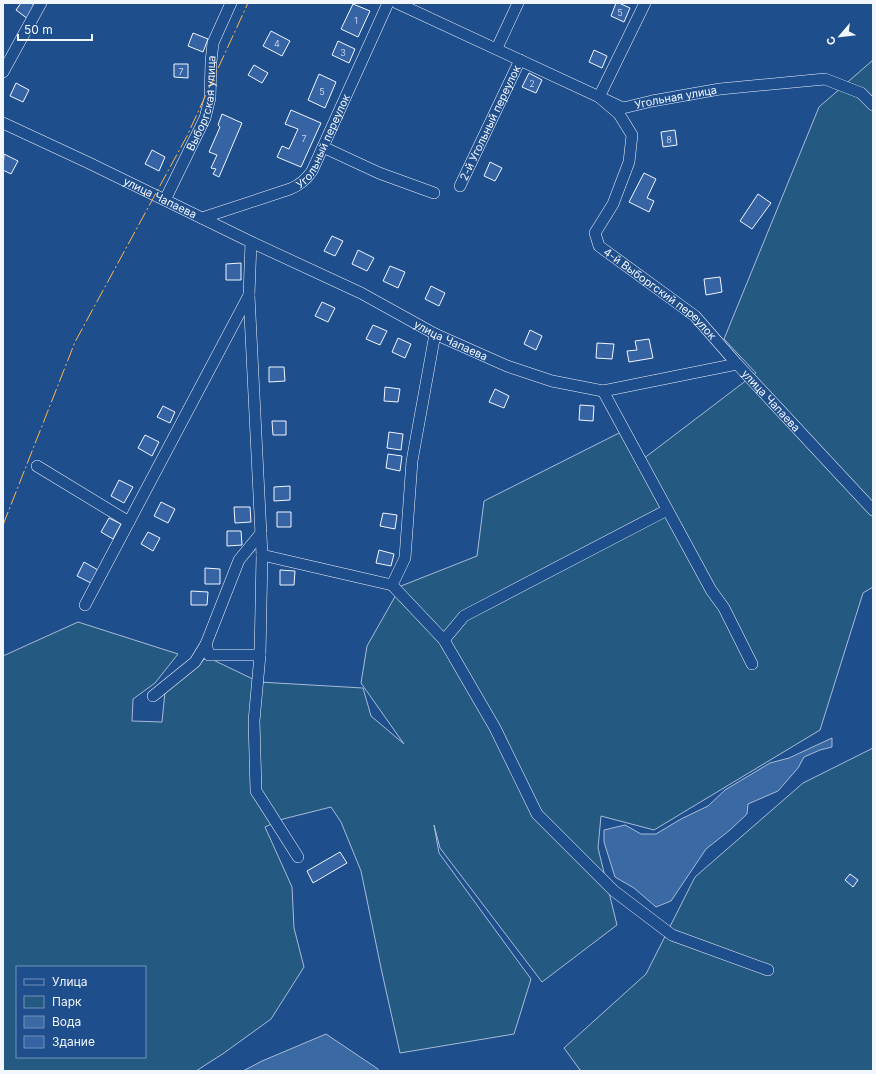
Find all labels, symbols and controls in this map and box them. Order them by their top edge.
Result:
house number: 5 [617,7,623,18]
house number: 1 [354,15,358,26]
scale bar [18,16,92,42]
north arrow [820,16,860,56]
text: 50 m [24,22,53,37]
text: С [823,34,839,48]
house number: 4 [274,38,280,49]
house number: 3 [340,47,346,58]
street label: Выборгская улица [183,55,219,153]
street label: 2-й Угольный переулок [457,63,524,183]
house number: 7 [178,66,184,77]
house number: 2 [529,78,535,89]
street label: Угольная улица [633,83,718,112]
house number: 5 [319,86,325,97]
street label: Угольный переулок [293,92,353,191]
house number: 7 [301,133,307,144]
house number: 8 [666,134,672,145]
street label: улица Чапаева [121,174,199,221]
street label: 4-й Выборгский переулок [601,245,719,342]
street label: улица Чапаева [412,317,490,364]
street label: улица Чапаева [739,367,803,435]
legend [16,966,146,1058]
text: Улица [52,974,87,989]
text: Парк [52,994,82,1009]
text: Вода [52,1014,81,1029]
text: Здание [52,1034,95,1049]

